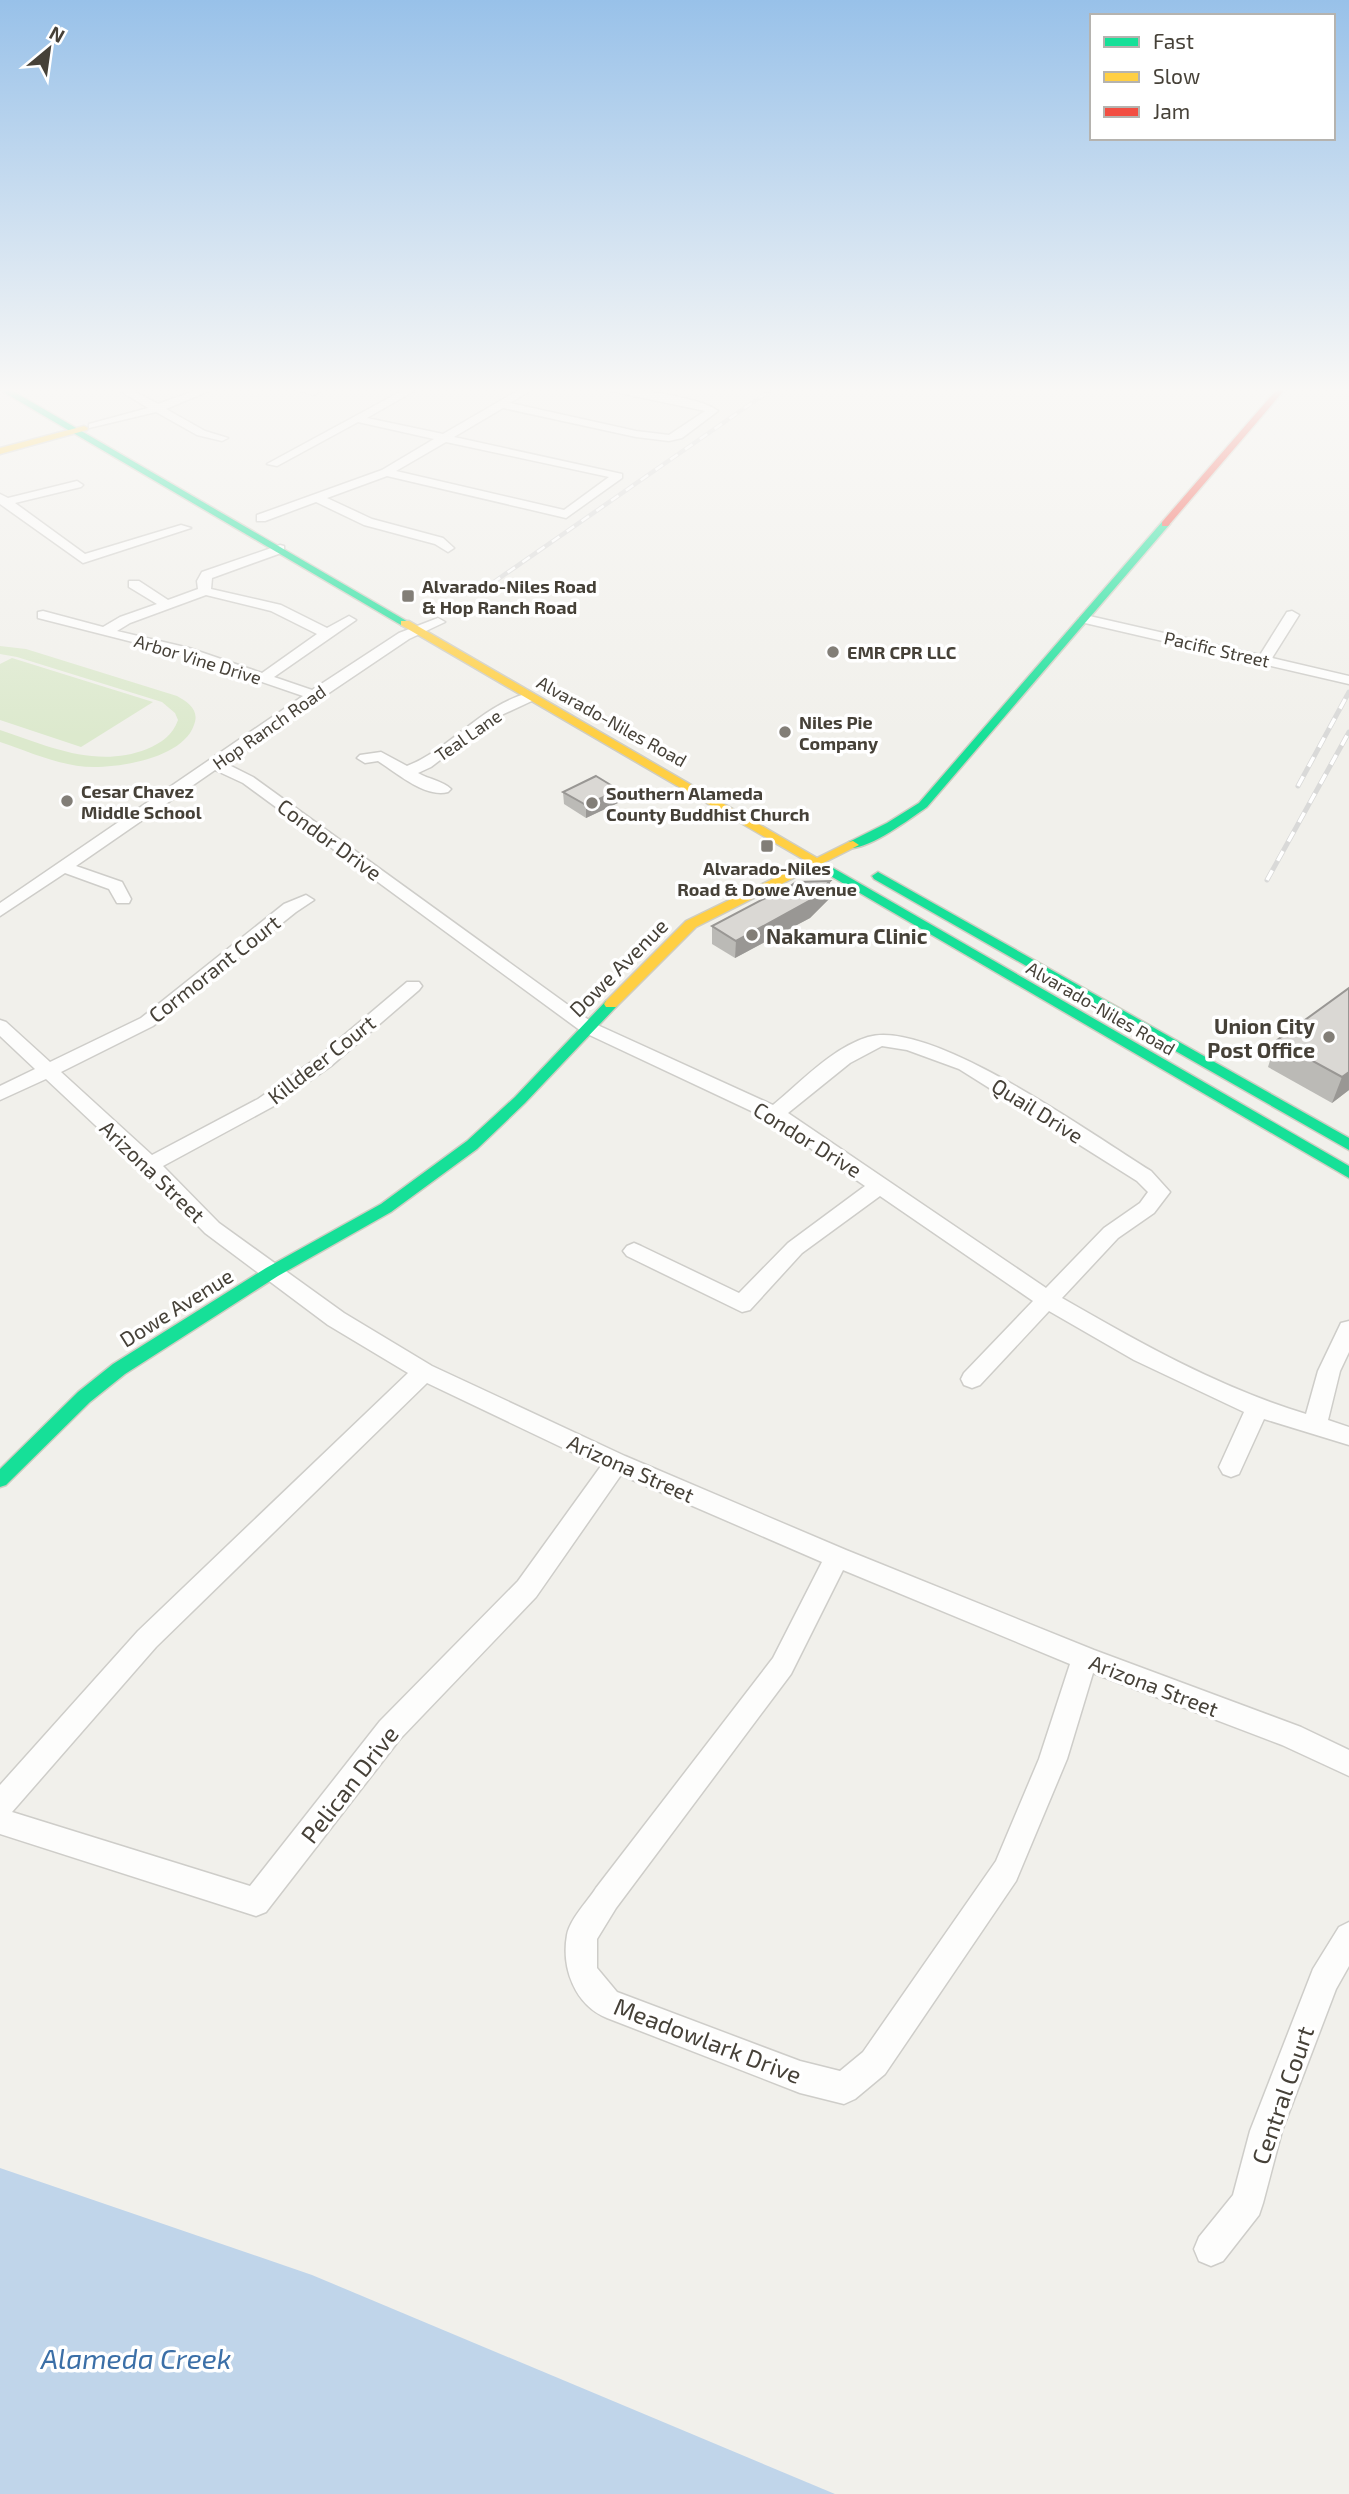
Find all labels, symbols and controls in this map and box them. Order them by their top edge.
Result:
north arrow [14,14,84,84]
legend [1090,14,1335,140]
text: N [46,20,69,47]
text: Fast [1153,28,1194,53]
text: Slow [1153,63,1200,88]
text: Jam [1153,98,1190,123]
place label: Alvarado-Niles Road & Hop Ranch Road [422,575,597,618]
marker: Alvarado-Niles Road & Hop Ranch Road [400,588,416,604]
street label: Pacific Street [1162,626,1272,672]
street label: Arbor Vine Drive [132,629,264,689]
place label: EMR CPR LLC [847,641,957,663]
marker: EMR CPR LLC [825,644,841,660]
street label: Alvarado-Niles Road [533,671,691,771]
street label: Hop Ranch Road [208,680,330,774]
street label: Teal Lane [430,704,506,766]
place label: Niles Pie Company [799,711,879,754]
marker: Niles Pie Company [777,724,793,740]
place label: Cesar Chavez Middle School [81,780,202,823]
place label: Southern Alameda County Buddhist Church [606,782,810,825]
marker: Cesar Chavez Middle School [59,793,75,809]
street label: Condor Drive [273,793,387,885]
marker: Southern Alameda County Buddhist Church [584,795,600,811]
marker: Alvarado-Niles Road & Dowe Avenue [759,838,775,854]
place label: Alvarado-Niles Road & Dowe Avenue [677,857,857,900]
street label: Cormorant Court [143,909,285,1027]
street label: Dowe Avenue [564,913,672,1021]
place label: Nakamura Clinic [766,923,928,948]
marker: Nakamura Clinic [744,927,760,943]
street label: Alvarado-Niles Road [1023,956,1179,1060]
street label: Killdeer Court [262,1009,380,1109]
place label: Union City Post Office [1207,1013,1315,1062]
marker: Union City Post Office [1321,1029,1337,1045]
street label: Quail Drive [987,1072,1088,1149]
street label: Condor Drive [749,1096,867,1182]
street label: Arizona Street [95,1115,211,1227]
street label: Dowe Avenue [115,1262,237,1352]
street label: Arizona Street [564,1429,698,1507]
street label: Arizona Street [1086,1649,1222,1721]
street label: Pelican Drive [294,1719,404,1849]
street label: Meadowlark Drive [610,1991,806,2089]
street label: Central Court [1245,2022,1319,2168]
water label: Alameda Creek [40,2341,231,2375]

